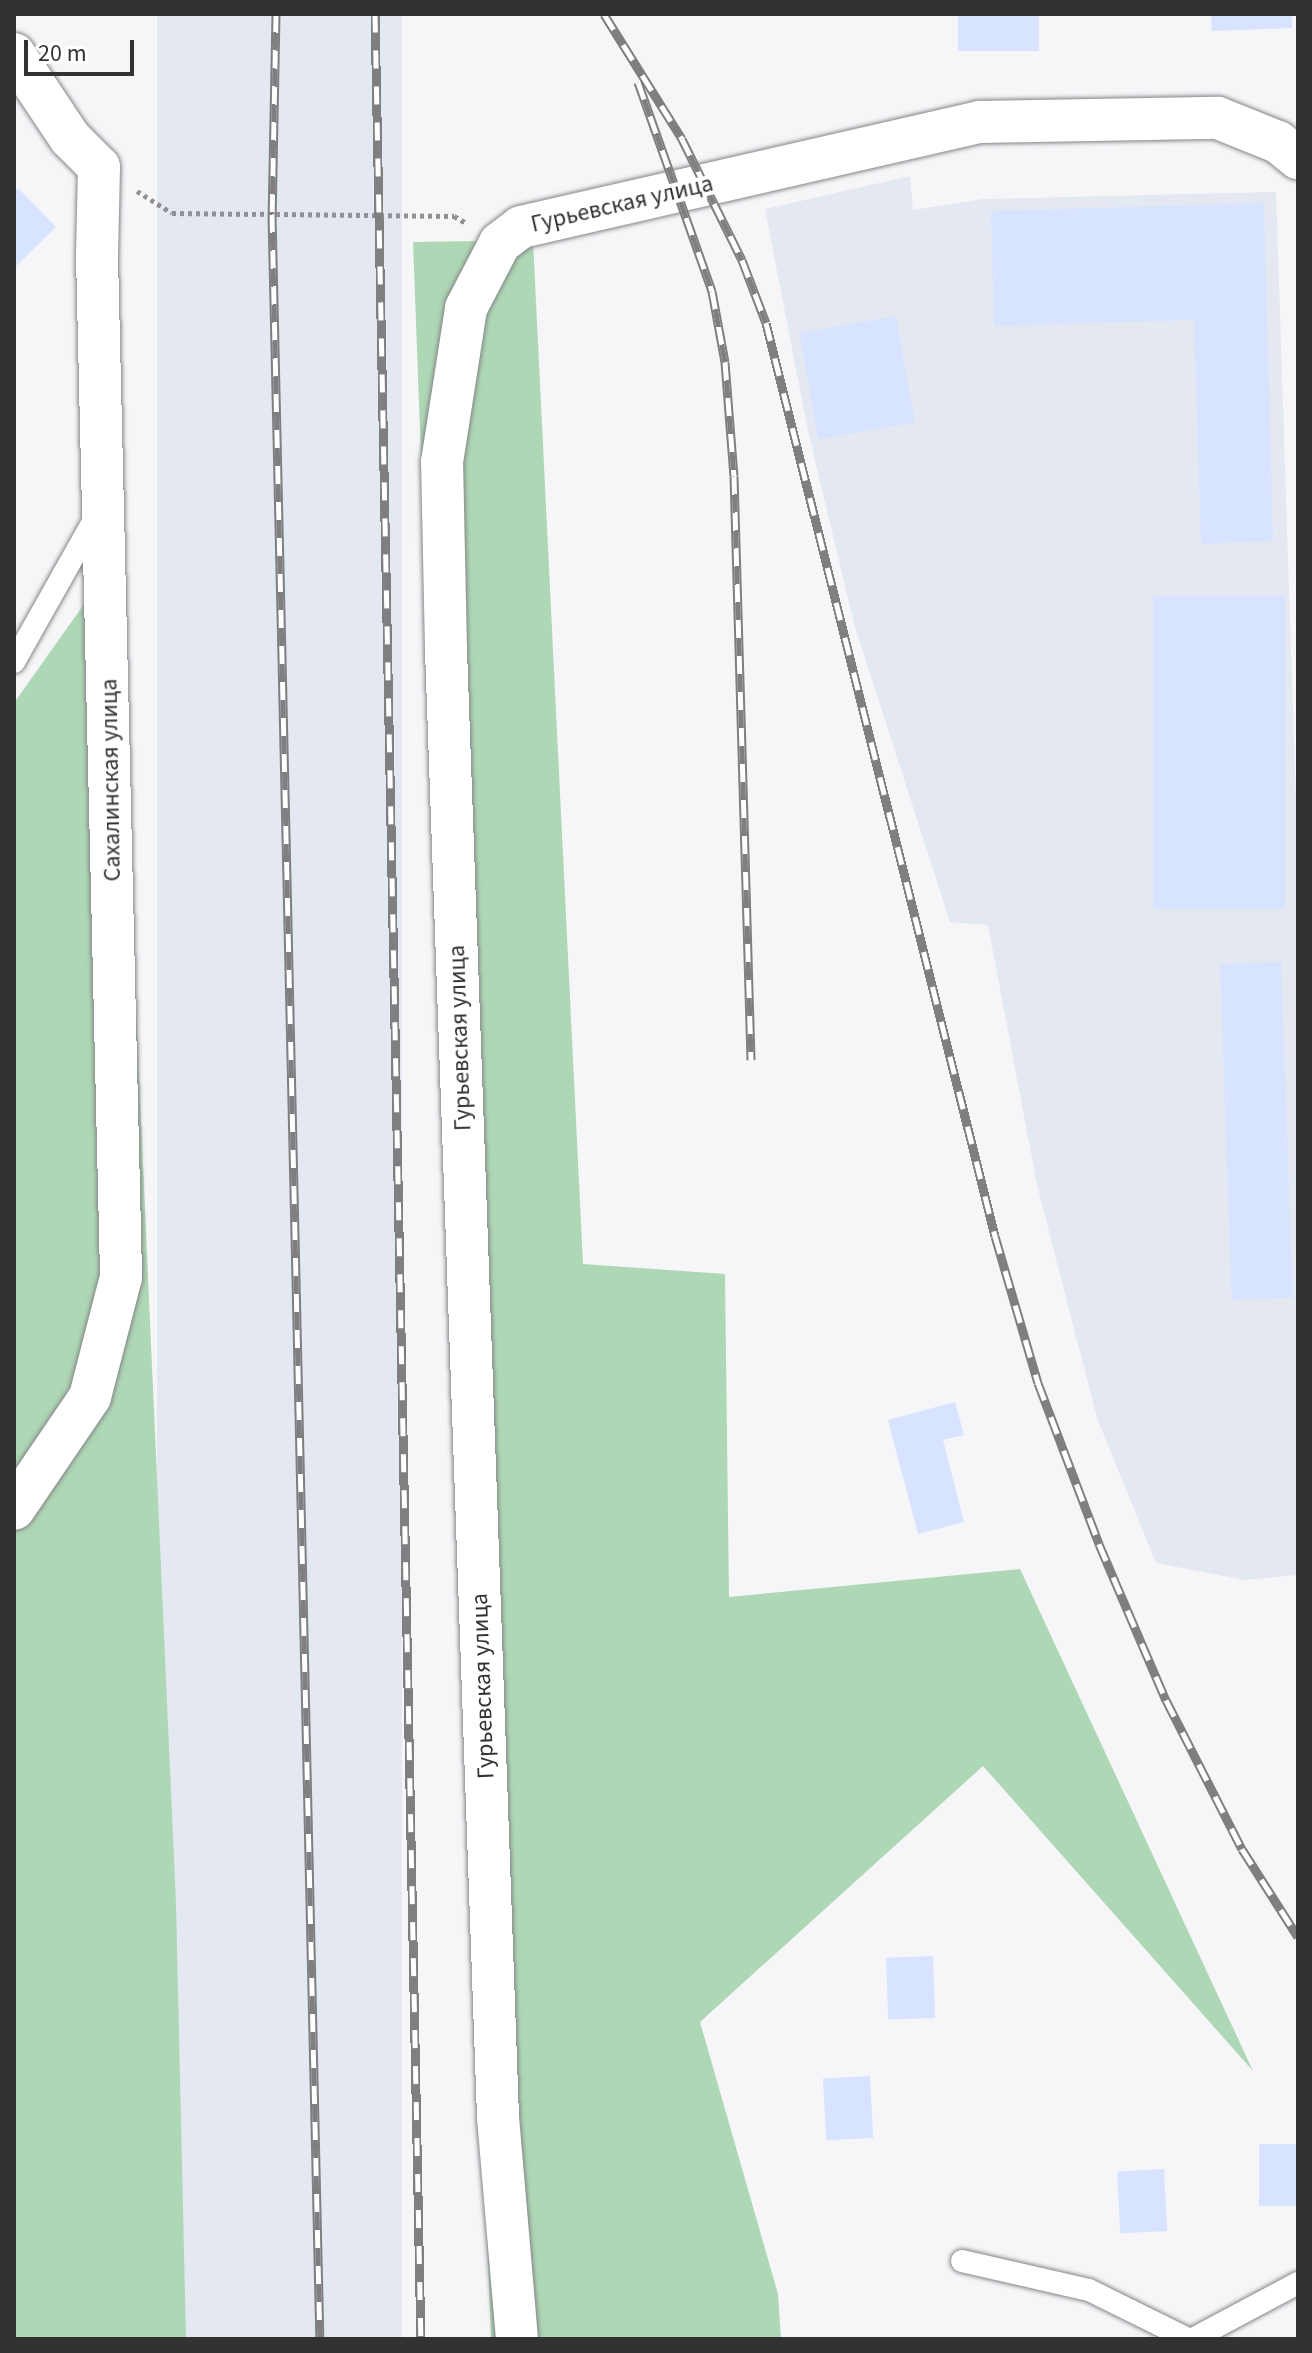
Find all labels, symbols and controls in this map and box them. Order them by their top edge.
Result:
scale bar [28,24,138,74]
text: 20 m [38,36,87,71]
street label: Гурьевская улица [528,169,716,239]
street label: Сахалинская улица [95,678,127,882]
street label: Гурьевская улица [442,945,478,1131]
street label: Гурьевская улица [465,1593,501,1779]

